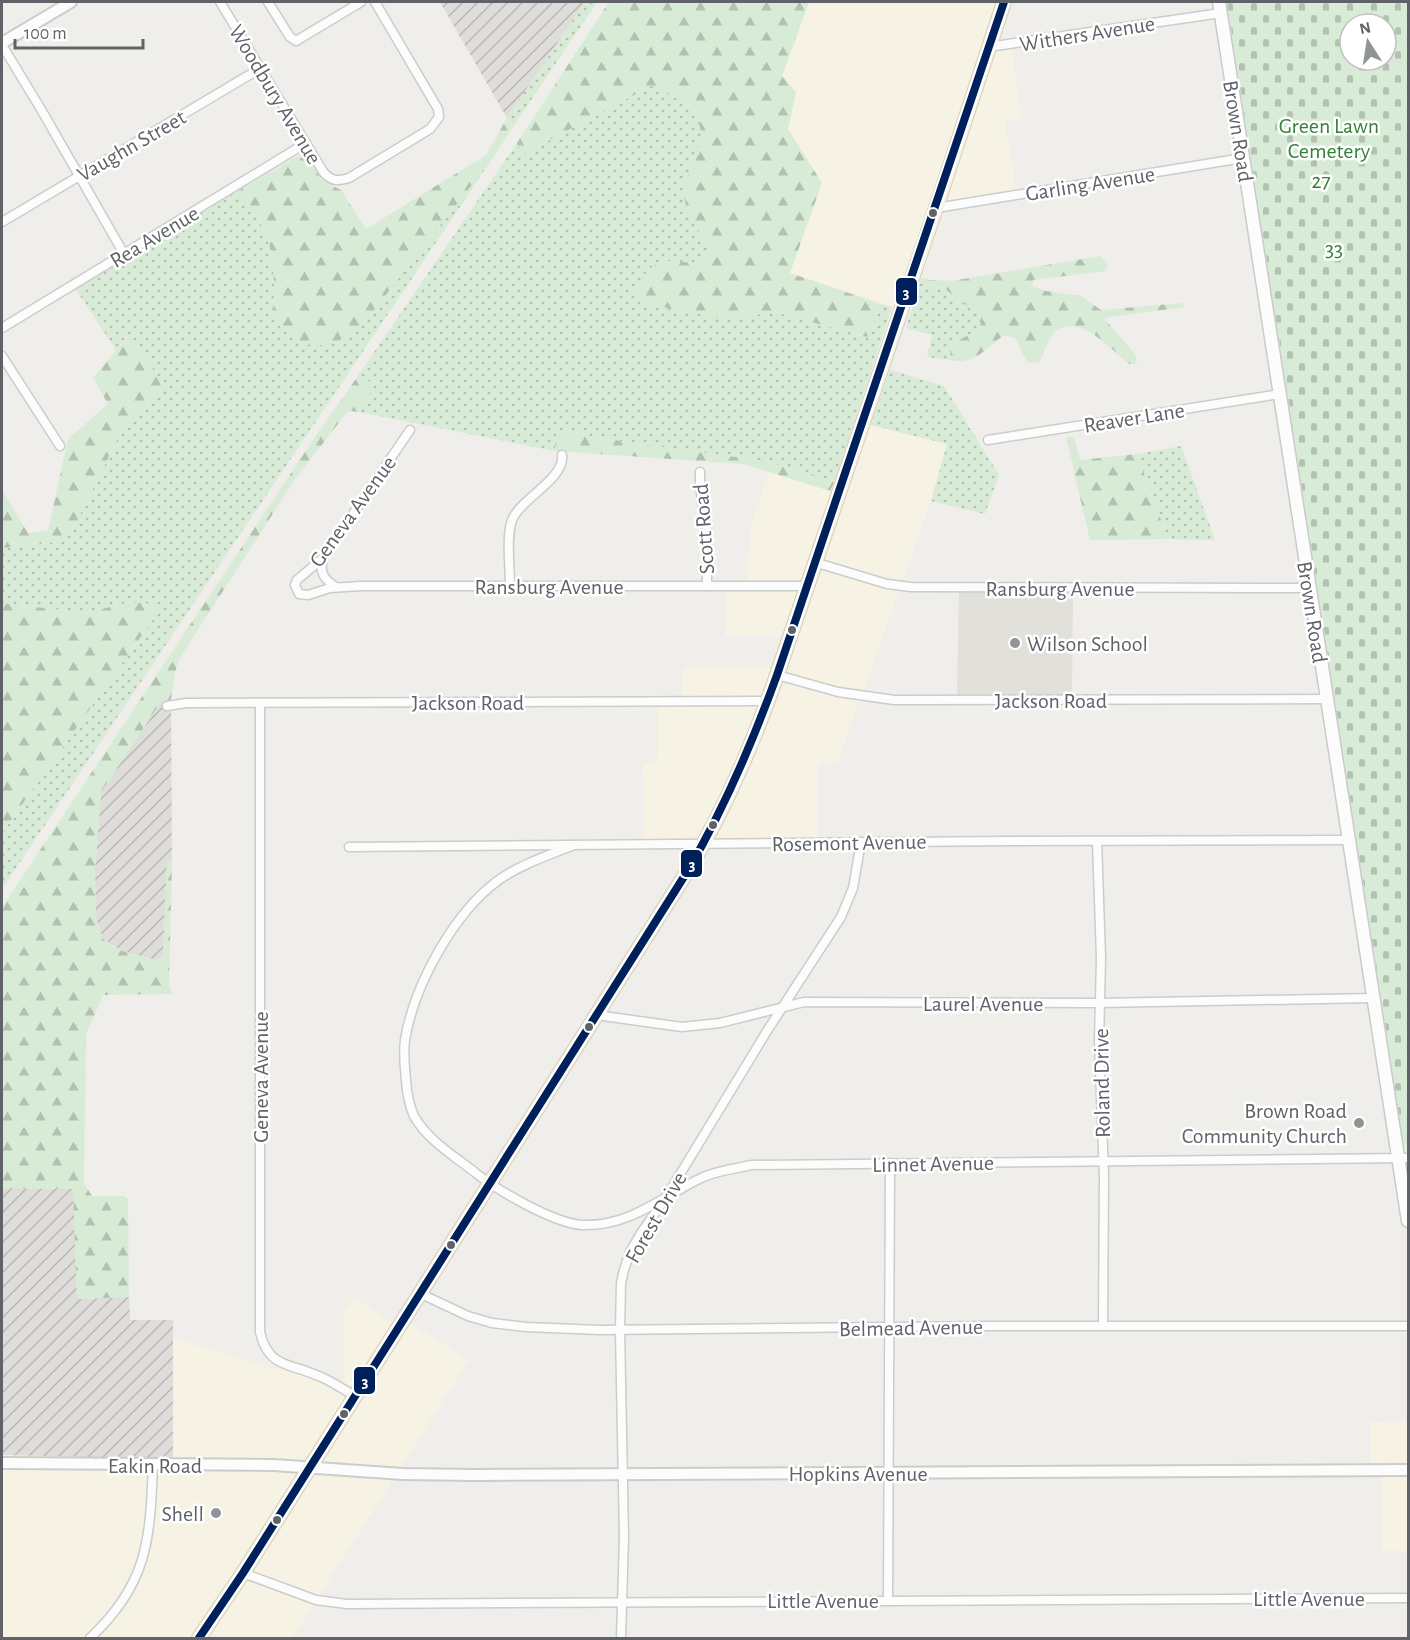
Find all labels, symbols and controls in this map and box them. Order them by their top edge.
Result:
scale bar [15,12,142,50]
street label: Withers Avenue [1018,12,1156,56]
north arrow [1338,12,1398,72]
text: N [1358,19,1372,37]
street label: Woodbury Avenue [225,21,325,168]
text: 100 m [24,25,67,43]
street label: Brown Road [1219,79,1257,184]
street label: Vaughn Street [73,106,190,186]
park label: Green Lawn Cemetery [1279,115,1379,162]
street label: Garling Avenue [1024,163,1156,205]
park label: 27 [1311,170,1331,192]
street label: Rea Avenue [106,202,203,272]
unlabelled marker [927,207,939,219]
park label: 33 [1325,238,1343,260]
line badge: 3 [895,277,918,306]
text: 3 [903,285,910,301]
street label: Reaver Lane [1082,399,1186,437]
street label: Geneva Avenue [305,452,400,571]
street label: Scott Road [690,483,718,575]
street label: Brown Road [1293,560,1331,665]
street label: Ransburg Avenue [474,576,624,598]
street label: Ransburg Avenue [985,578,1135,600]
unlabelled marker [786,624,798,636]
place label: Wilson School [1027,633,1148,655]
marker: Wilson School [1008,636,1022,650]
street label: Jackson Road [995,690,1107,712]
street label: Jackson Road [412,692,524,714]
unlabelled marker [707,819,719,831]
street label: Rosemont Avenue [771,831,927,855]
line badge: 3 [680,849,703,878]
text: 3 [689,857,696,873]
street label: Laurel Avenue [923,993,1043,1015]
street label: Geneva Avenue [250,1011,272,1143]
unlabelled marker [583,1021,595,1033]
street label: Roland Drive [1090,1028,1114,1138]
place label: Brown Road Community Church [1182,1100,1347,1147]
marker: Brown Road Community Church [1352,1116,1366,1130]
street label: Linnet Avenue [872,1152,994,1176]
street label: Forest Drive [621,1168,691,1267]
unlabelled marker [445,1239,457,1251]
street label: Belmead Avenue [839,1316,983,1340]
line badge: 3 [353,1366,376,1395]
text: 3 [362,1374,369,1390]
unlabelled marker [338,1408,350,1420]
street label: Eakin Road [108,1455,202,1477]
street label: Hopkins Avenue [788,1463,928,1485]
place label: Shell [161,1503,204,1525]
marker: Shell [209,1506,223,1520]
unlabelled marker [271,1514,283,1526]
street label: Little Avenue [1253,1588,1365,1610]
street label: Little Avenue [767,1590,879,1612]

